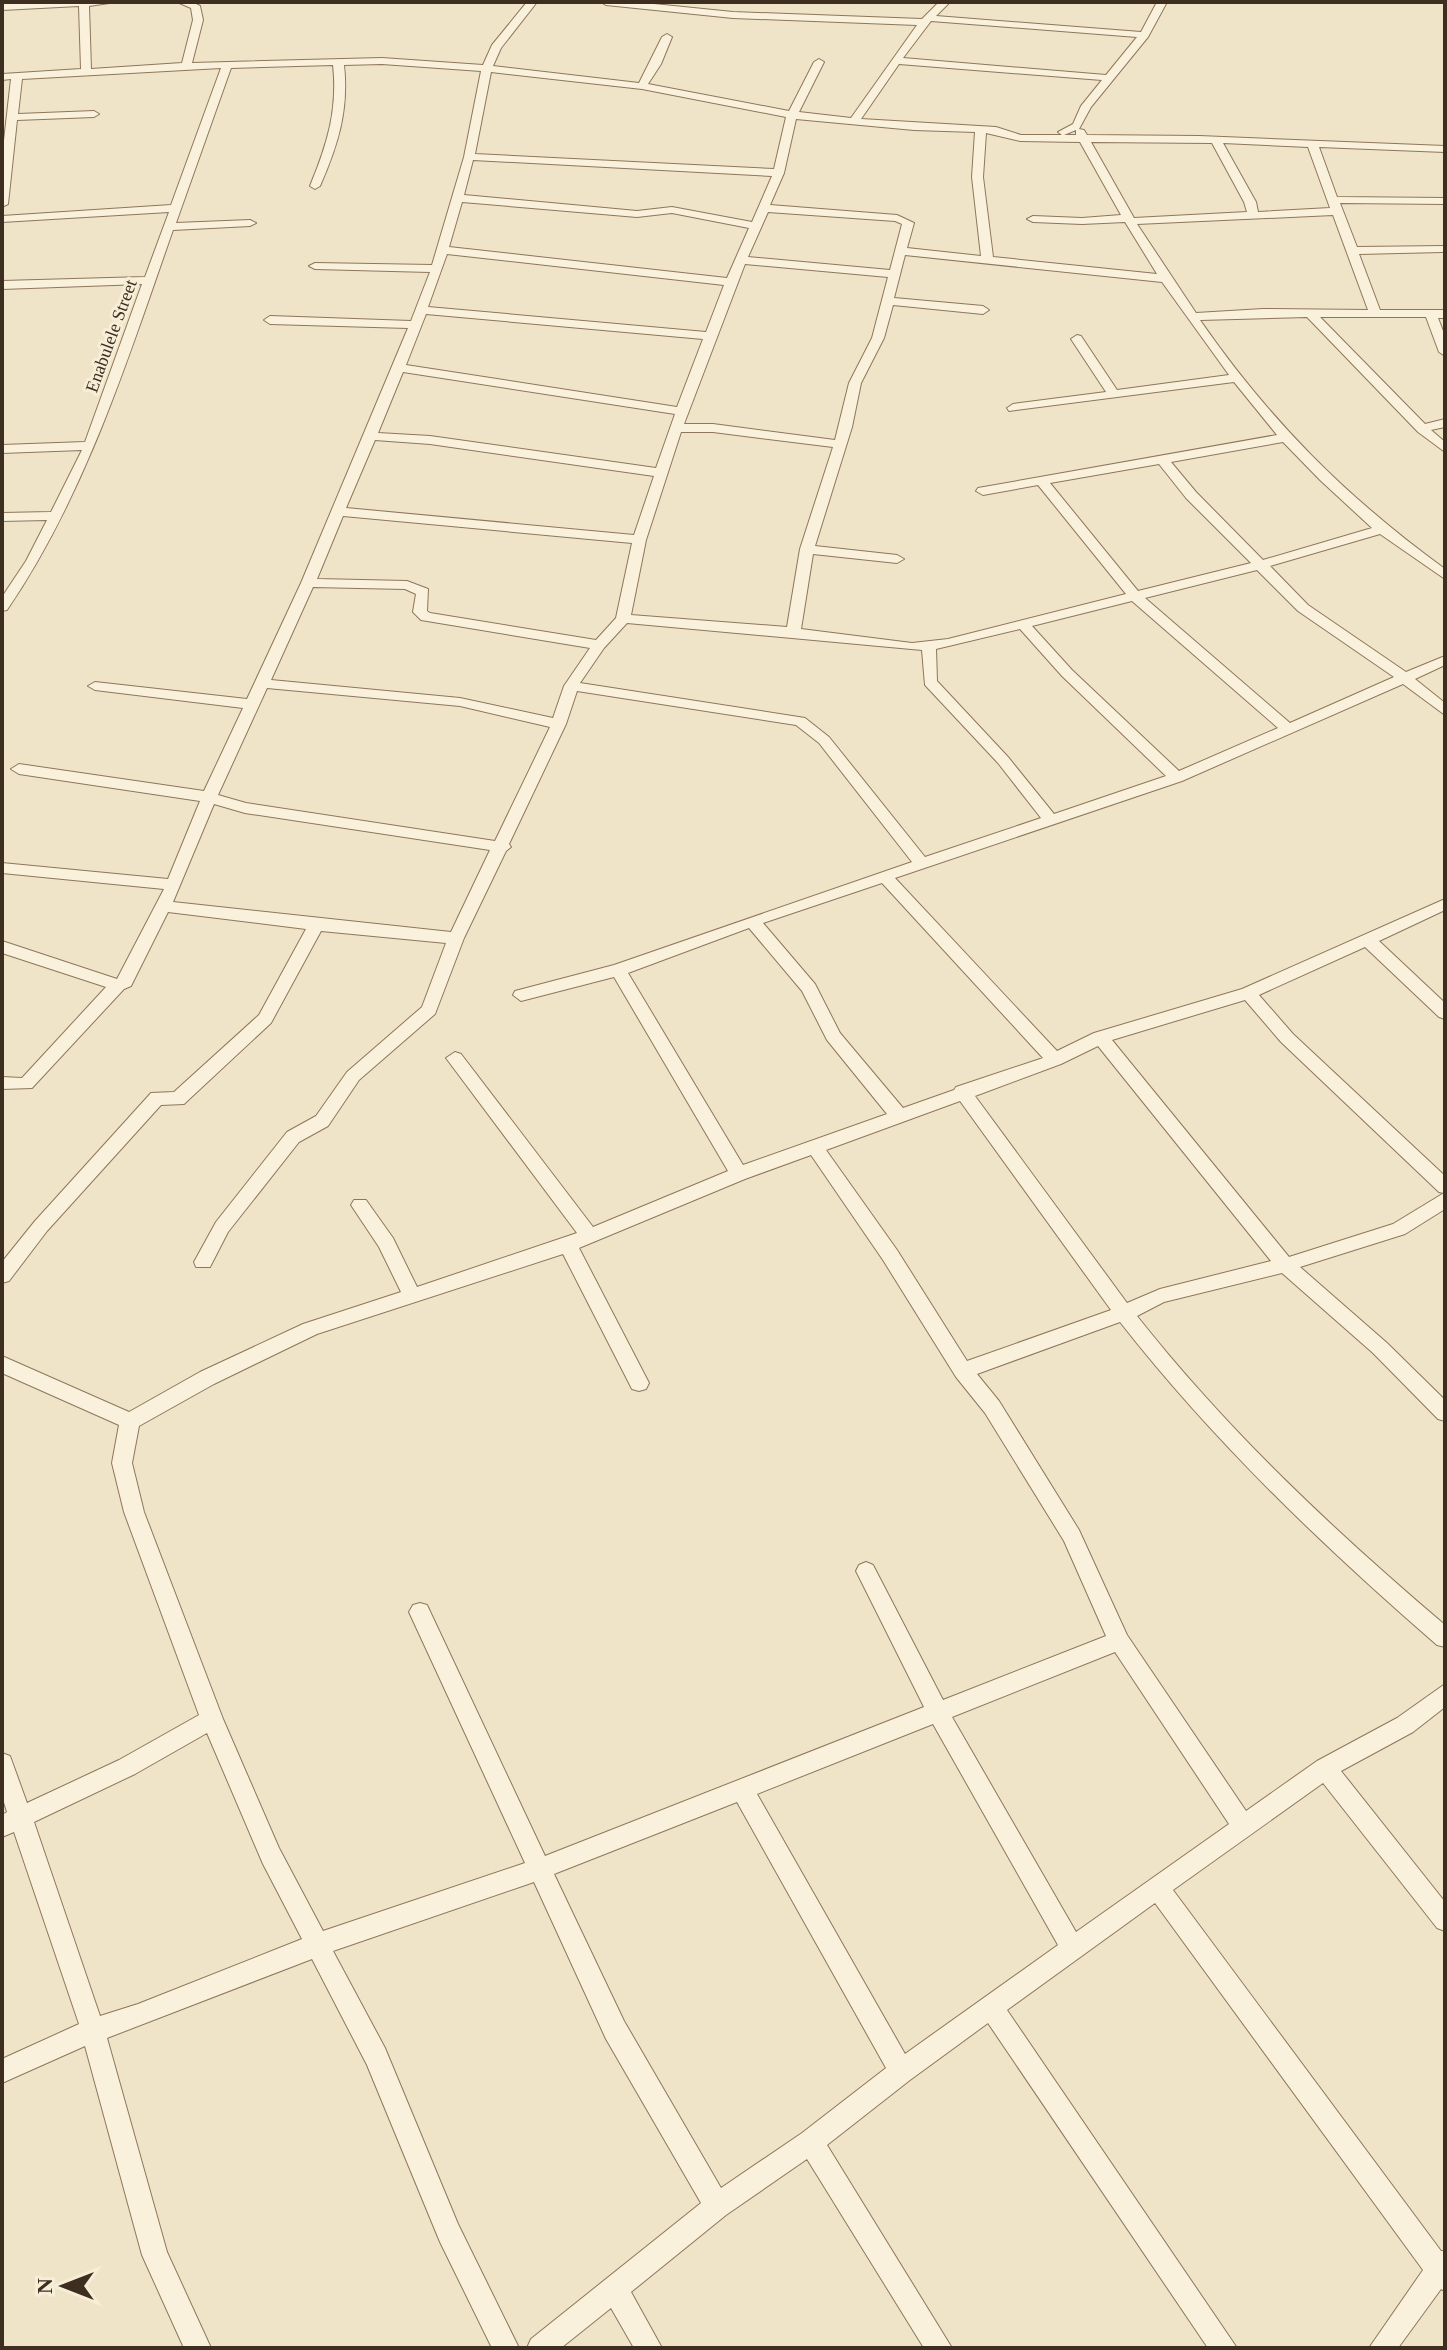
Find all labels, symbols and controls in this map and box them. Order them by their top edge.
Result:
street label: Enabulele Street [81,277,141,395]
north arrow [24,2246,104,2326]
text: N [32,2278,57,2294]

